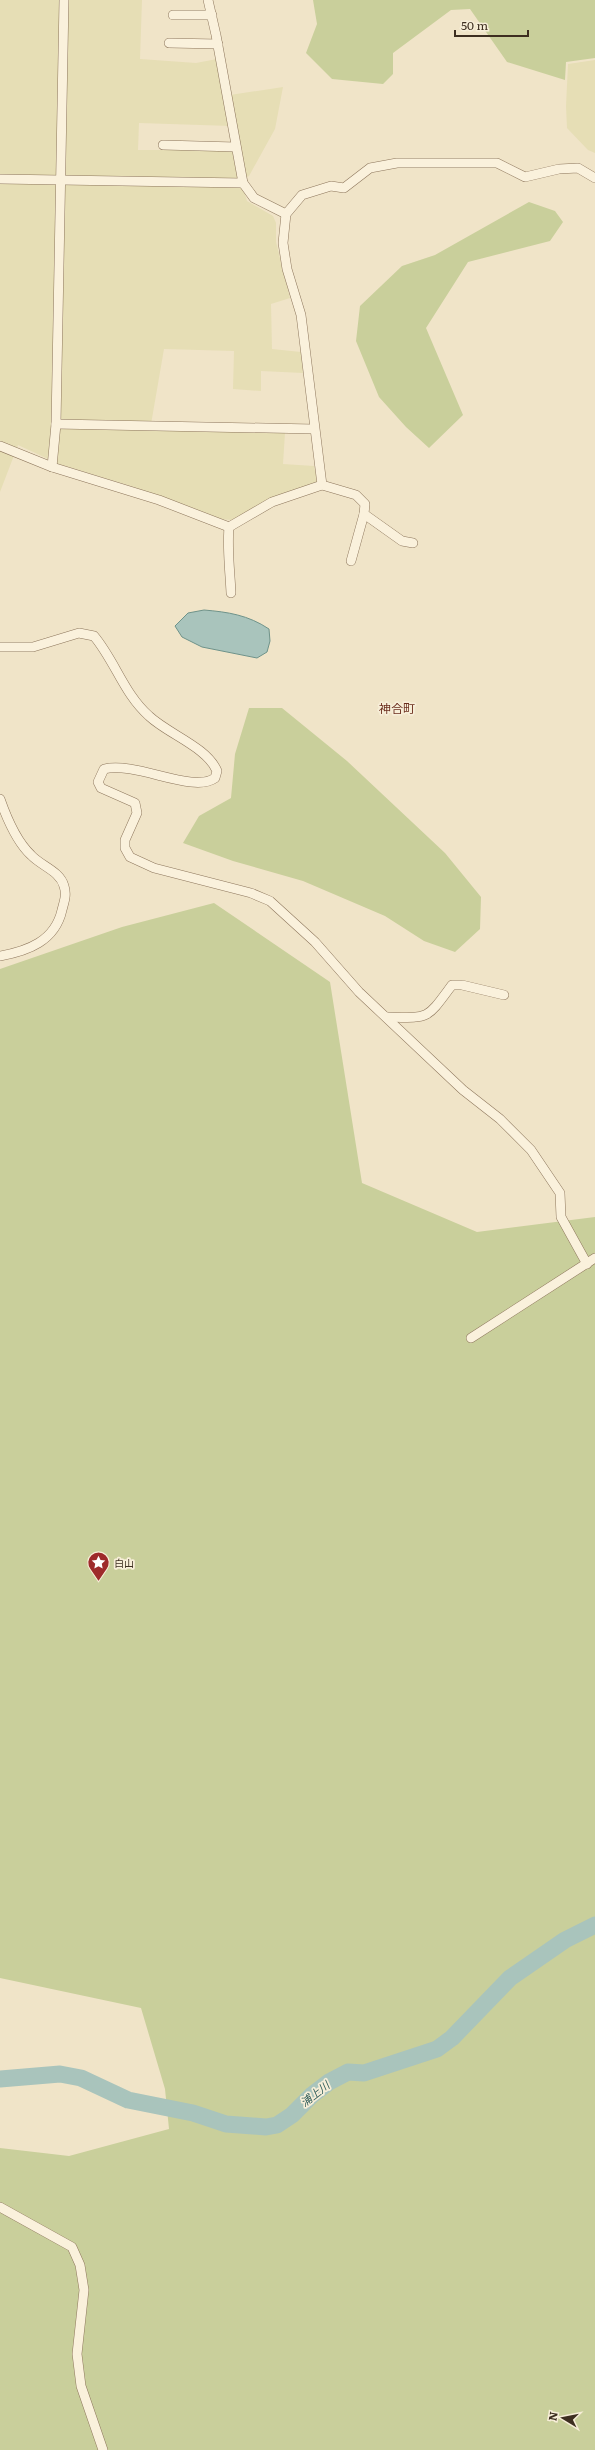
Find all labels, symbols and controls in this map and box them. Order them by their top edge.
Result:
scale bar [455,12,528,38]
text: 50 m [461,16,488,34]
district label: 神合町 [379,699,415,717]
place icon: 白山 [86,1550,112,1583]
place label: 白山 [114,1555,134,1570]
water label: 浦上川 [296,2076,333,2110]
north arrow [543,2398,583,2438]
text: N [543,2410,561,2422]

